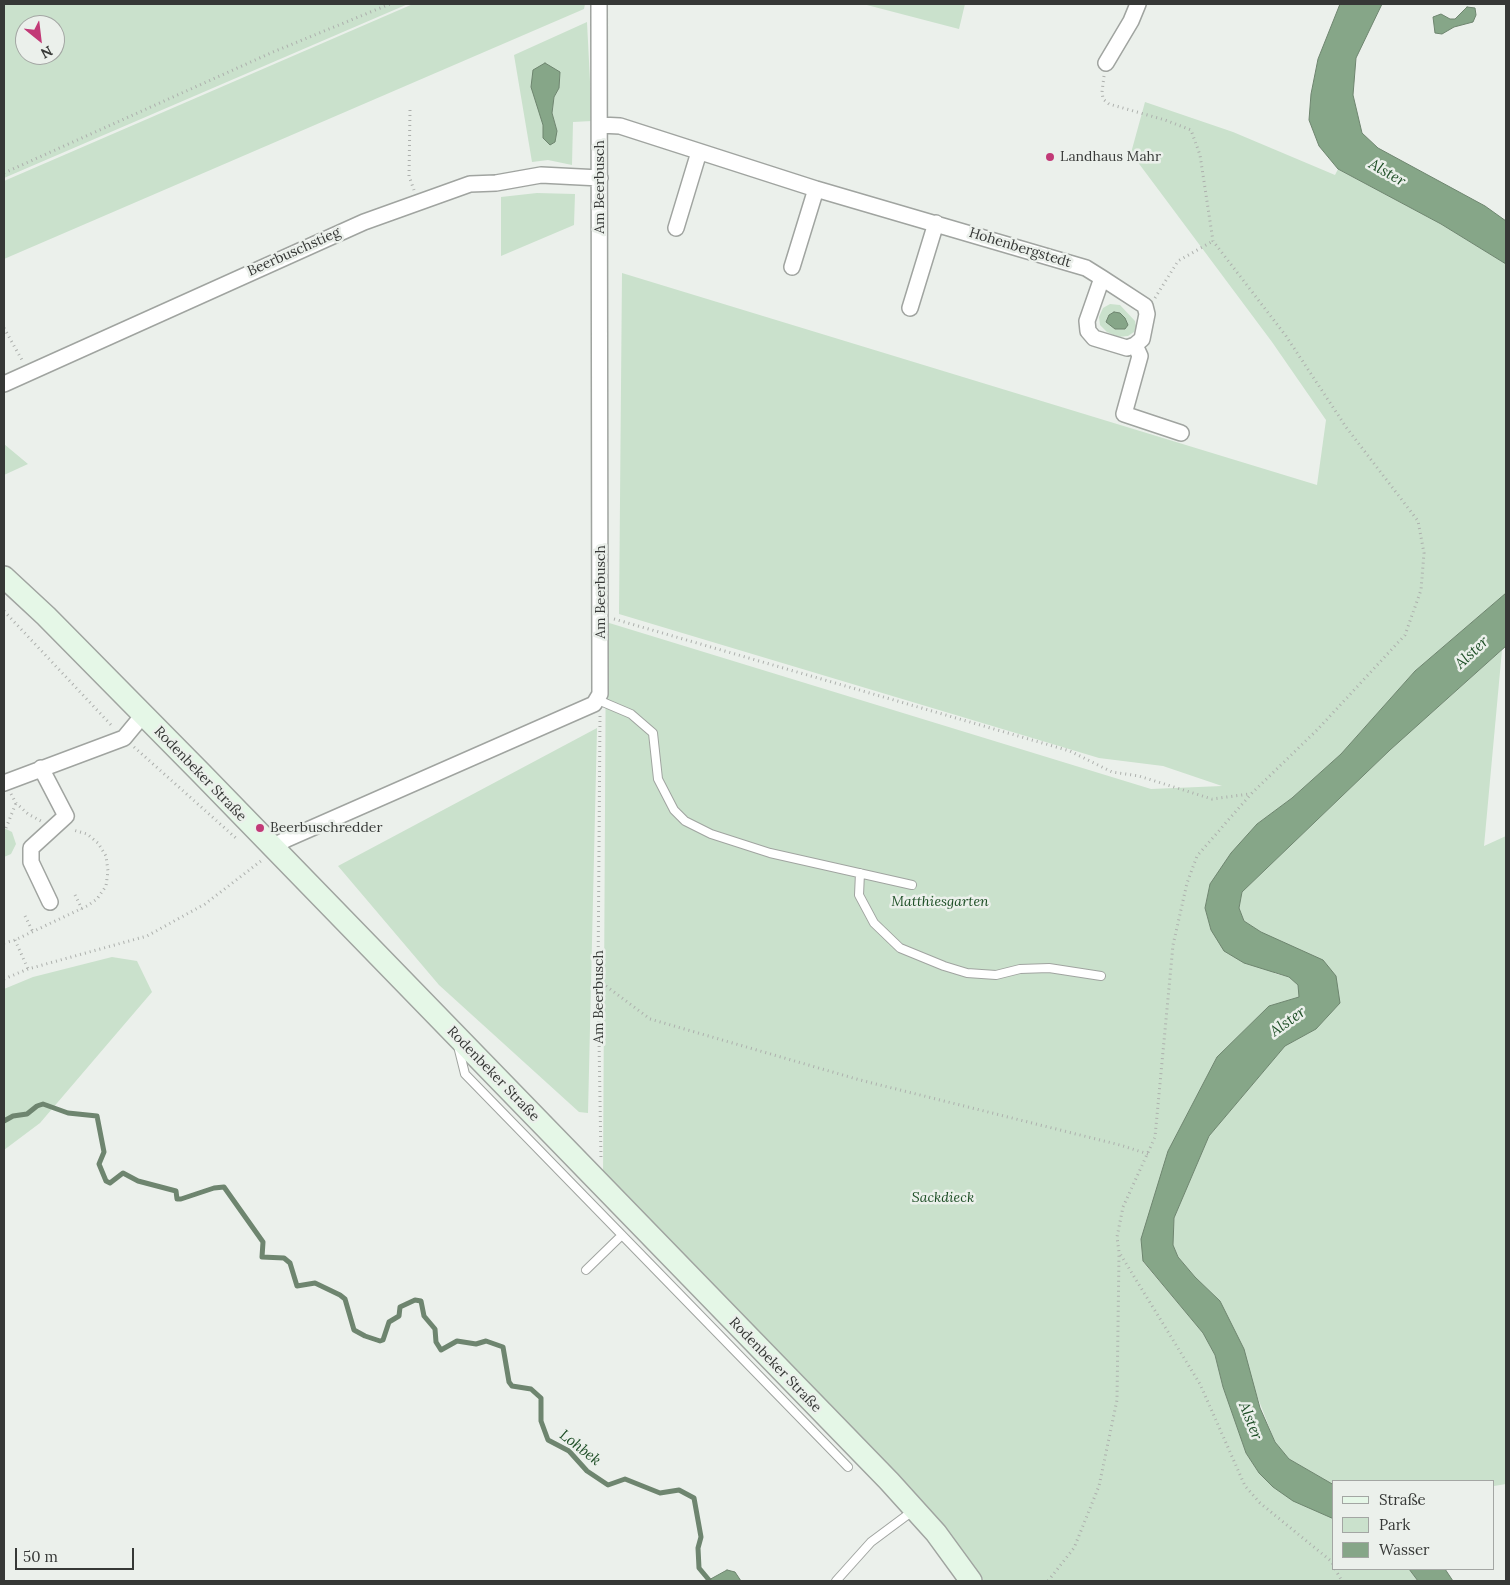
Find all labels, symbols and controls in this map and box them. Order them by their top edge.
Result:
north arrow [15,15,65,65]
text: N [38,42,56,63]
street label: Am Beerbusch [592,140,608,234]
place label: Landhaus Mahr [1060,149,1161,165]
marker: Landhaus Mahr [1044,151,1056,163]
water label: Alster [1365,155,1409,191]
street label: Beerbuschstieg [245,224,343,280]
street label: Hohenbergstedt [967,224,1073,272]
street label: Am Beerbusch [593,545,609,639]
water label: Alster [1451,633,1493,673]
street label: Rodenbeker Straße [150,723,250,825]
place label: Beerbuschredder [270,820,383,836]
marker: Beerbuschredder [254,822,266,834]
park label: Matthiesgarten [891,894,989,910]
street label: Am Beerbusch [591,950,607,1044]
water label: Alster [1267,1003,1309,1041]
street label: Rodenbeker Straße [443,1023,543,1125]
park label: Sackdieck [912,1190,974,1206]
street label: Rodenbeker Straße [725,1314,825,1416]
water label: Alster [1234,1399,1266,1443]
water label: Lohbek [556,1426,604,1470]
legend [1332,1480,1495,1570]
text: Straße [1379,1490,1426,1509]
text: Park [1379,1515,1410,1534]
scale bar [18,1538,136,1570]
text: Wasser [1379,1540,1430,1559]
text: 50 m [23,1547,58,1566]

